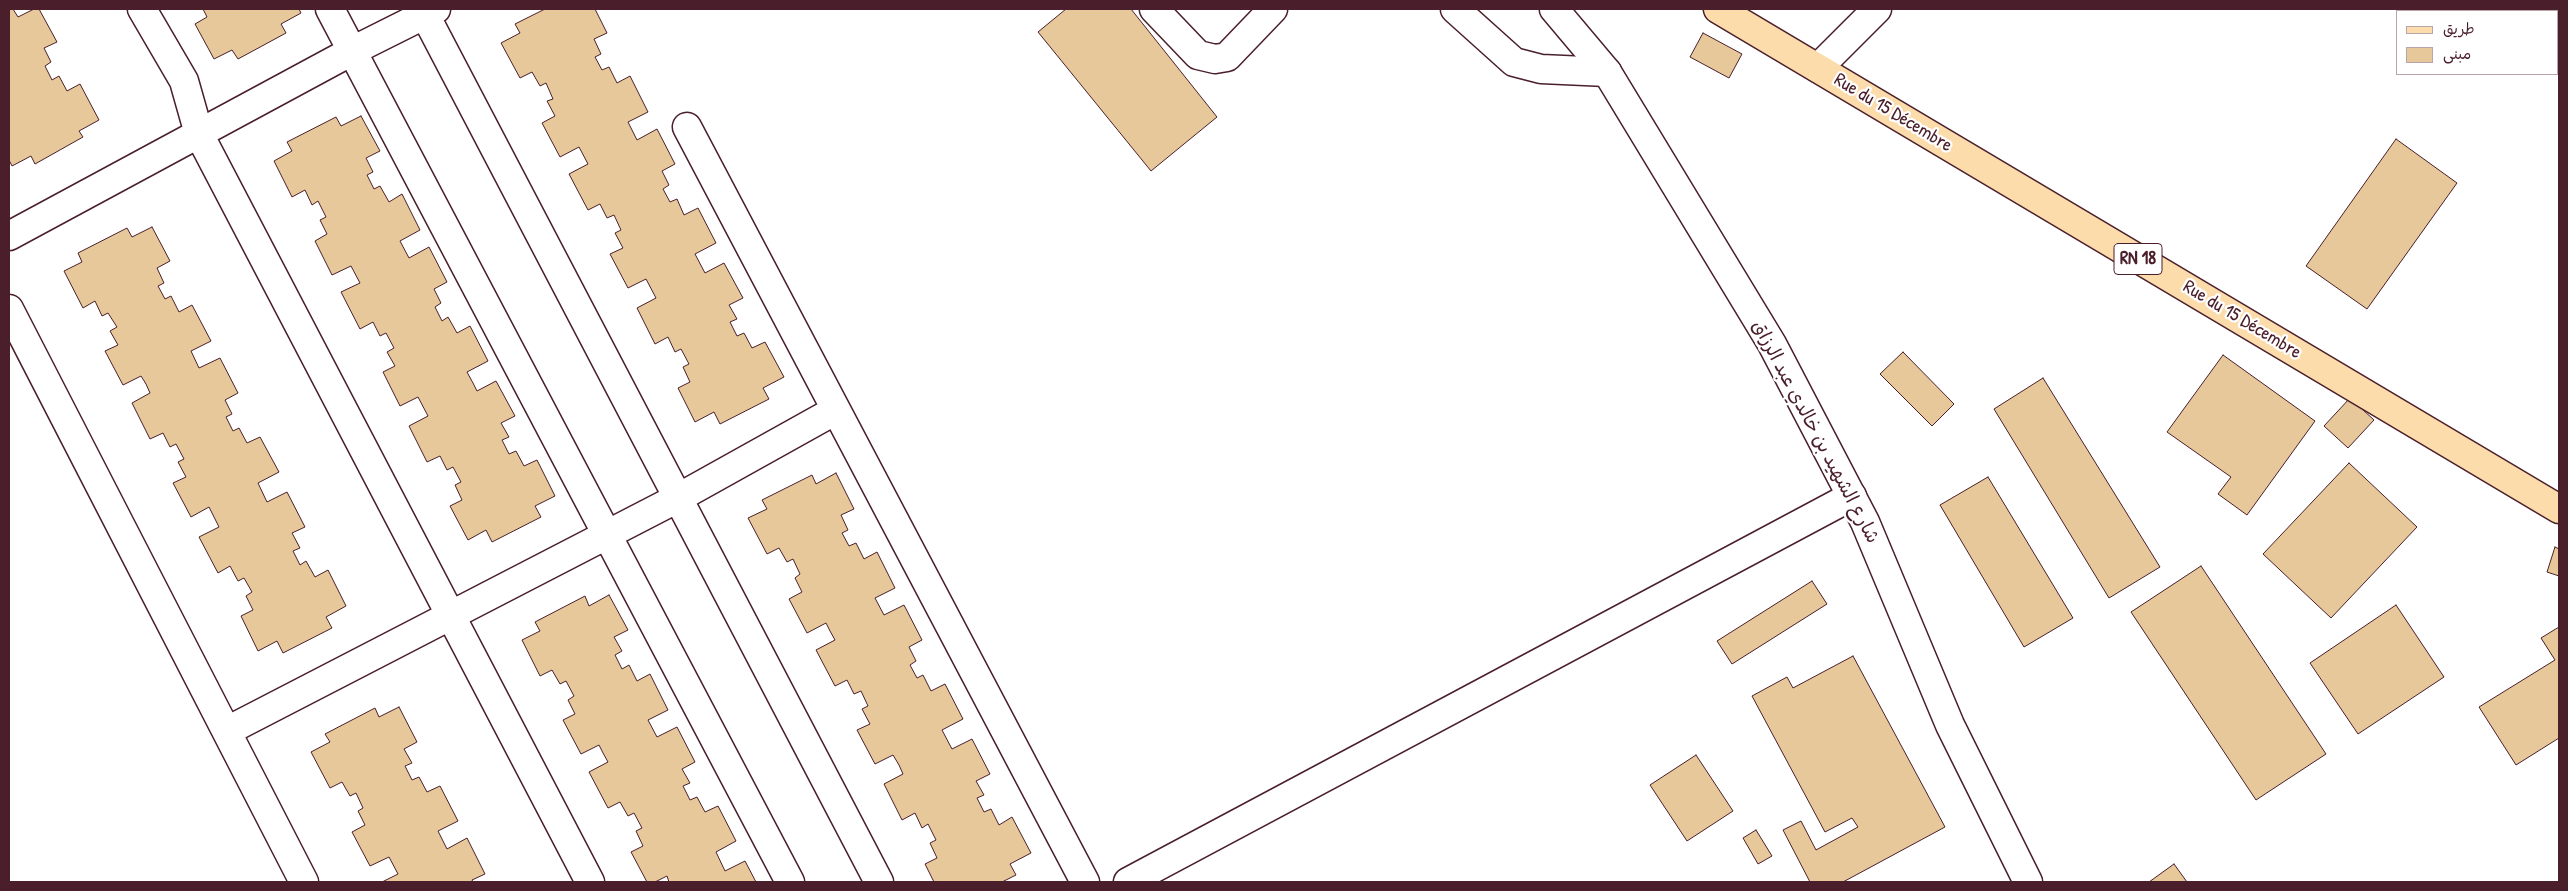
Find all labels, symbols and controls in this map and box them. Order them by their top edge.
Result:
legend [2396,10,2558,75]
text: طريق [2443,18,2475,39]
text: مبنى [2443,43,2471,64]
street label: Rue du 15 Décembre [1830,69,1956,157]
road number: RN 18 [2114,243,2162,274]
street label: Rue du 15 Décembre [2179,276,2305,364]
street label: شارع الشهيد بن خالدي عبد الرزاق [1746,317,1884,547]

